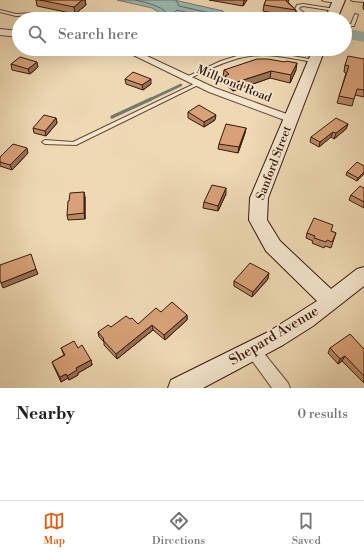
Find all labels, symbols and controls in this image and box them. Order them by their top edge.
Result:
search box [12,12,352,56]
icon: search [26,23,48,45]
text: Search here [58,25,138,44]
street label: Millpond Road [194,62,274,106]
street label: Sanford Street [253,123,295,202]
street label: Shepard Avenue [226,302,322,370]
text: Nearby [16,403,75,425]
text: 0 results [297,406,348,422]
tab: Map [43,510,65,548]
tab: Directions [152,510,205,548]
tab: Saved [292,510,321,548]

